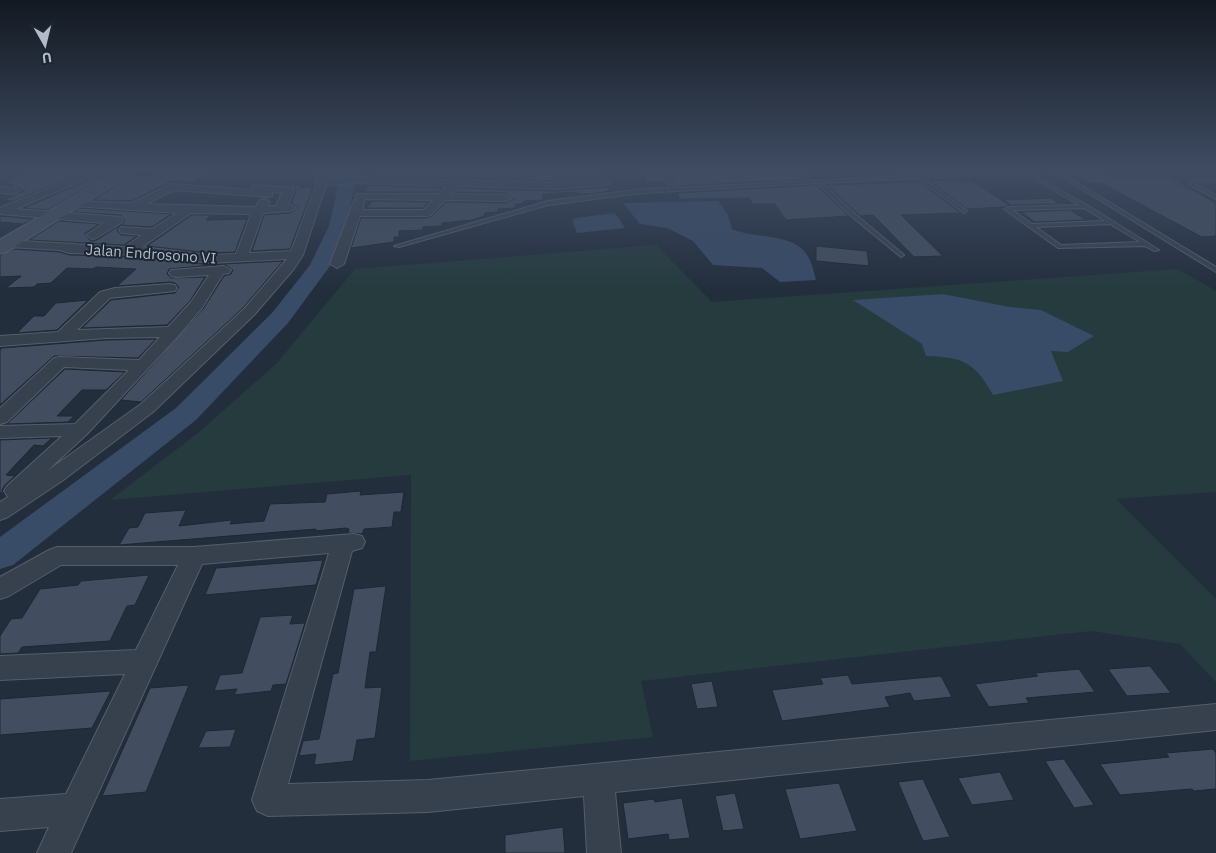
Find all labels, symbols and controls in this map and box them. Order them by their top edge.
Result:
north arrow [20,20,70,70]
text: U [41,48,53,67]
street label: Jalan Endrosono VI [85,239,217,268]

